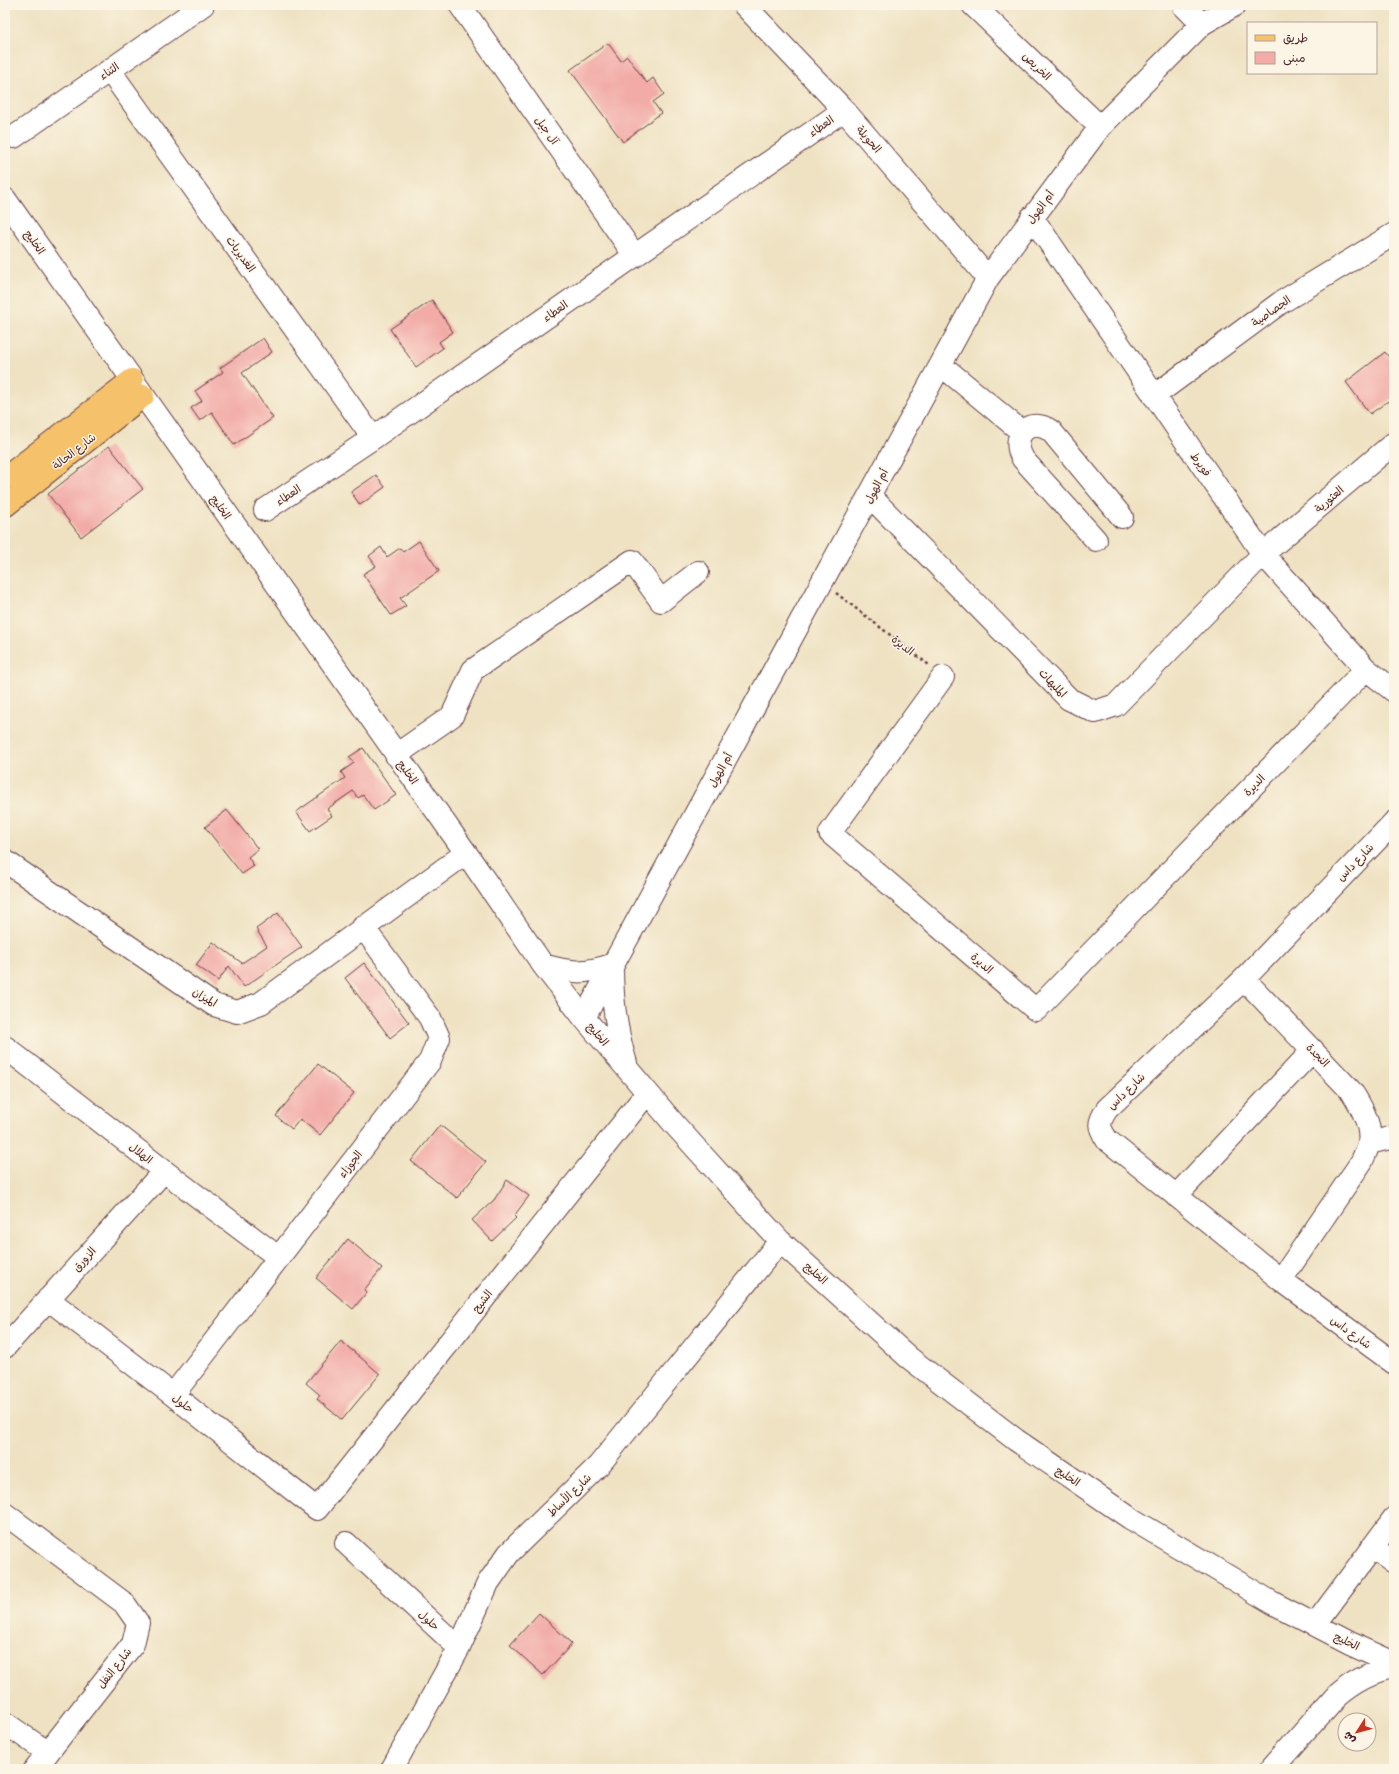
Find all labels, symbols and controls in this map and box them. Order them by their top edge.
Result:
legend [1247,22,1377,74]
text: طريق [1283,29,1308,46]
street label: الخريص [1020,49,1054,83]
text: مبنى [1283,49,1306,66]
street label: الثناء [96,59,122,83]
street label: العطاء [806,112,836,140]
street label: آل جيل [532,113,562,148]
street label: الحويلة [853,123,885,155]
street label: أم الهول [1023,188,1059,227]
street label: الخليج [21,227,48,257]
street label: الغديريات [223,233,259,275]
street label: الجصاصية [1249,293,1293,329]
street label: العطاء [540,297,570,325]
street label: شارع الحالة [50,430,100,474]
street label: فويرط [1187,449,1214,479]
street label: أم الهول [861,466,893,507]
street label: العطاء [273,481,303,509]
street label: العثورية [1312,483,1347,516]
street label: الخليج [207,492,234,522]
street label: الديرة [889,632,917,658]
street label: المليهات [1036,666,1070,700]
street label: أم الهول [705,750,737,791]
street label: الخليج [394,757,421,787]
street label: الديرة [1240,771,1268,799]
street label: شارع داس [1334,840,1378,885]
street label: الديرة [968,950,996,976]
street label: الميزان [190,984,220,1010]
street label: الخليج [583,1019,612,1049]
street label: النجدة [1303,1040,1333,1070]
street label: شارع داس [1104,1070,1149,1114]
street label: الهلال [126,1139,156,1167]
street label: الجوزاء [335,1148,365,1180]
street label: الزورق [69,1244,99,1275]
street label: الخليج [801,1259,831,1288]
street label: الشيح [469,1287,496,1316]
street label: شارع داس [1327,1313,1374,1353]
street label: حلول [169,1390,196,1416]
street label: الخليج [1053,1463,1083,1490]
street label: شارع الأساط [544,1471,595,1521]
street label: حلول [415,1607,442,1634]
street label: الخليج [1332,1629,1362,1654]
street label: شارع النفل [94,1645,136,1692]
north arrow [1337,1712,1377,1752]
text: ش [1340,1729,1358,1747]

